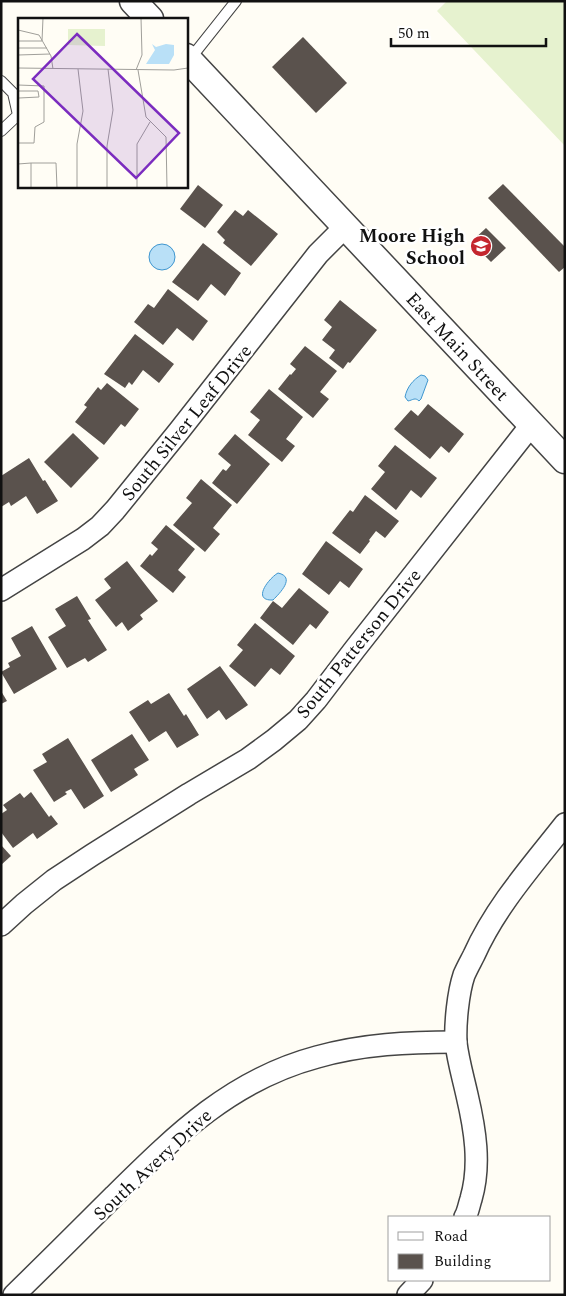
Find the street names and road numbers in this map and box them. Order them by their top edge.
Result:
street label: East Main Street [398,286,516,408]
street label: South Silver Leaf Drive [115,338,260,508]
street label: South Patterson Drive [289,563,429,725]
street label: South Avery Drive [87,1102,219,1228]

